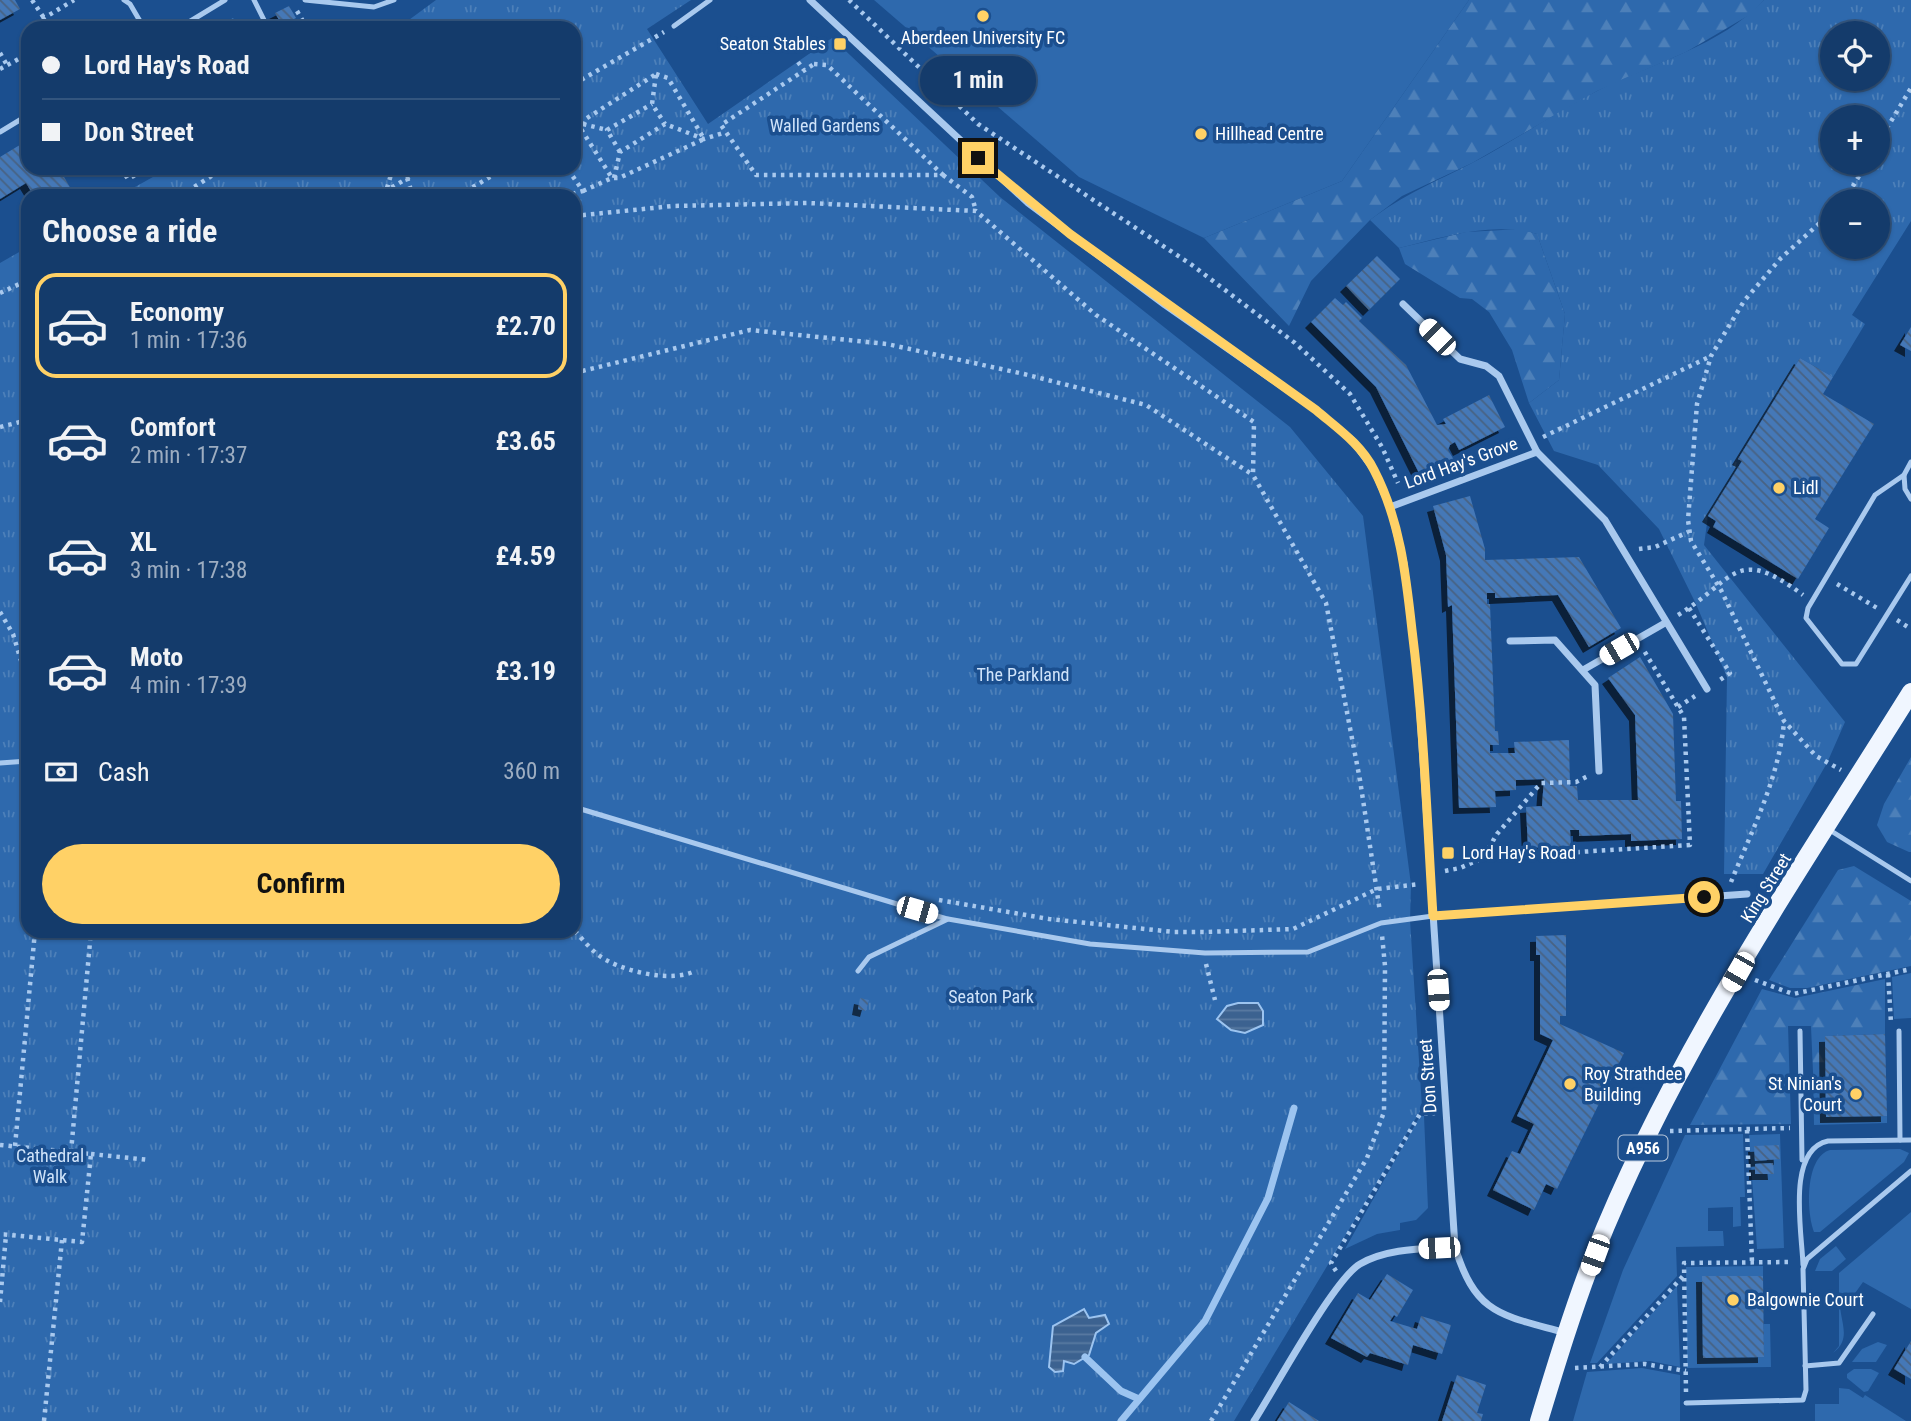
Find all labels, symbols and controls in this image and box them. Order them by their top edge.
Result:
marker: Aberdeen University FC [975,8,991,24]
map controls [1820,21,1890,259]
button: locate [1820,21,1890,91]
place label: Aberdeen University FC [901,27,1065,48]
place label: Seaton Stables [720,33,826,54]
marker: Seaton Stables [832,36,848,52]
text: Lord Hay's Road [84,50,250,80]
callout: 1 min [920,57,1036,106]
text: 1 min [952,67,1004,94]
button: + [1820,105,1890,175]
park label: Walled Gardens [770,115,880,136]
text: Don Street [84,117,194,147]
place label: Hillhead Centre [1215,123,1324,144]
marker: Hillhead Centre [1193,126,1209,142]
route end [962,142,994,174]
button: − [1820,189,1890,259]
text: Choose a ride [42,212,217,250]
icon: car [46,294,109,357]
text: Economy [130,297,224,327]
text: £2.70 [495,311,556,341]
car [1415,315,1460,359]
text: 1 min · 17:36 [130,327,247,354]
icon: car [46,409,109,472]
text: Comfort [130,412,216,442]
text: £3.65 [495,426,556,456]
street label: Lord Hay's Grove [1401,432,1520,493]
text: 2 min · 17:37 [130,442,247,469]
place label: Lidl [1793,477,1819,498]
marker: Lidl [1771,480,1787,496]
icon: car [46,524,109,587]
text: XL [130,527,157,557]
text: £4.59 [495,541,556,571]
text: 3 min · 17:38 [130,557,247,584]
car [1596,629,1643,669]
icon: car [46,639,109,702]
text: Moto [130,642,183,672]
text: £3.19 [495,656,556,686]
park label: The Parkland [976,664,1070,685]
text: 4 min · 17:39 [130,672,247,699]
icon: cash [42,753,80,791]
text: Cash [98,757,150,787]
text: 360 m [503,758,560,785]
place label: Lord Hay's Road [1462,842,1576,863]
button: Confirm [42,844,560,924]
marker: Lord Hay's Road [1440,845,1456,861]
street label: King Street [1736,849,1795,926]
route start [1688,881,1720,913]
car [894,894,941,926]
car [1719,949,1758,995]
car [1427,968,1450,1012]
park label: Seaton Park [948,986,1034,1007]
street label: Don Street [1414,1038,1441,1114]
place label: Roy Strathdee Building [1584,1063,1682,1105]
place label: St Ninian's Court [1768,1073,1842,1115]
marker: Roy Strathdee Building [1562,1076,1578,1092]
marker: St Ninian's Court [1848,1086,1864,1102]
road number: A956 [1618,1136,1668,1160]
park label: Cathedral Walk [16,1145,84,1187]
car [1578,1232,1613,1278]
car [1418,1236,1461,1260]
place label: Balgownie Court [1747,1289,1864,1310]
marker: Balgownie Court [1725,1292,1741,1308]

